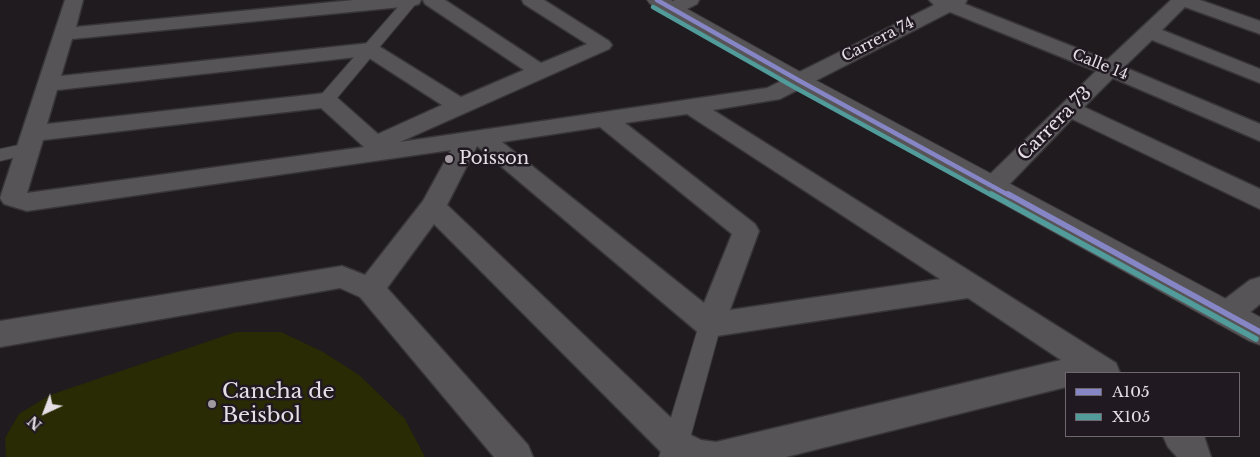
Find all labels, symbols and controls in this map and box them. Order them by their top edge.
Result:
street label: Carrera 74 [839,14,917,66]
street label: Calle 14 [1070,46,1130,84]
street label: Carrera 73 [1014,83,1096,165]
place label: Poisson [459,148,529,170]
marker: Poisson [443,153,455,165]
legend [1065,372,1240,437]
place label: Cancha de Beisbol [222,379,335,429]
text: A105 [1112,382,1150,401]
north arrow [20,387,70,437]
marker: Cancha de Beisbol [206,398,218,410]
text: X105 [1112,407,1150,426]
text: N [24,412,46,434]

